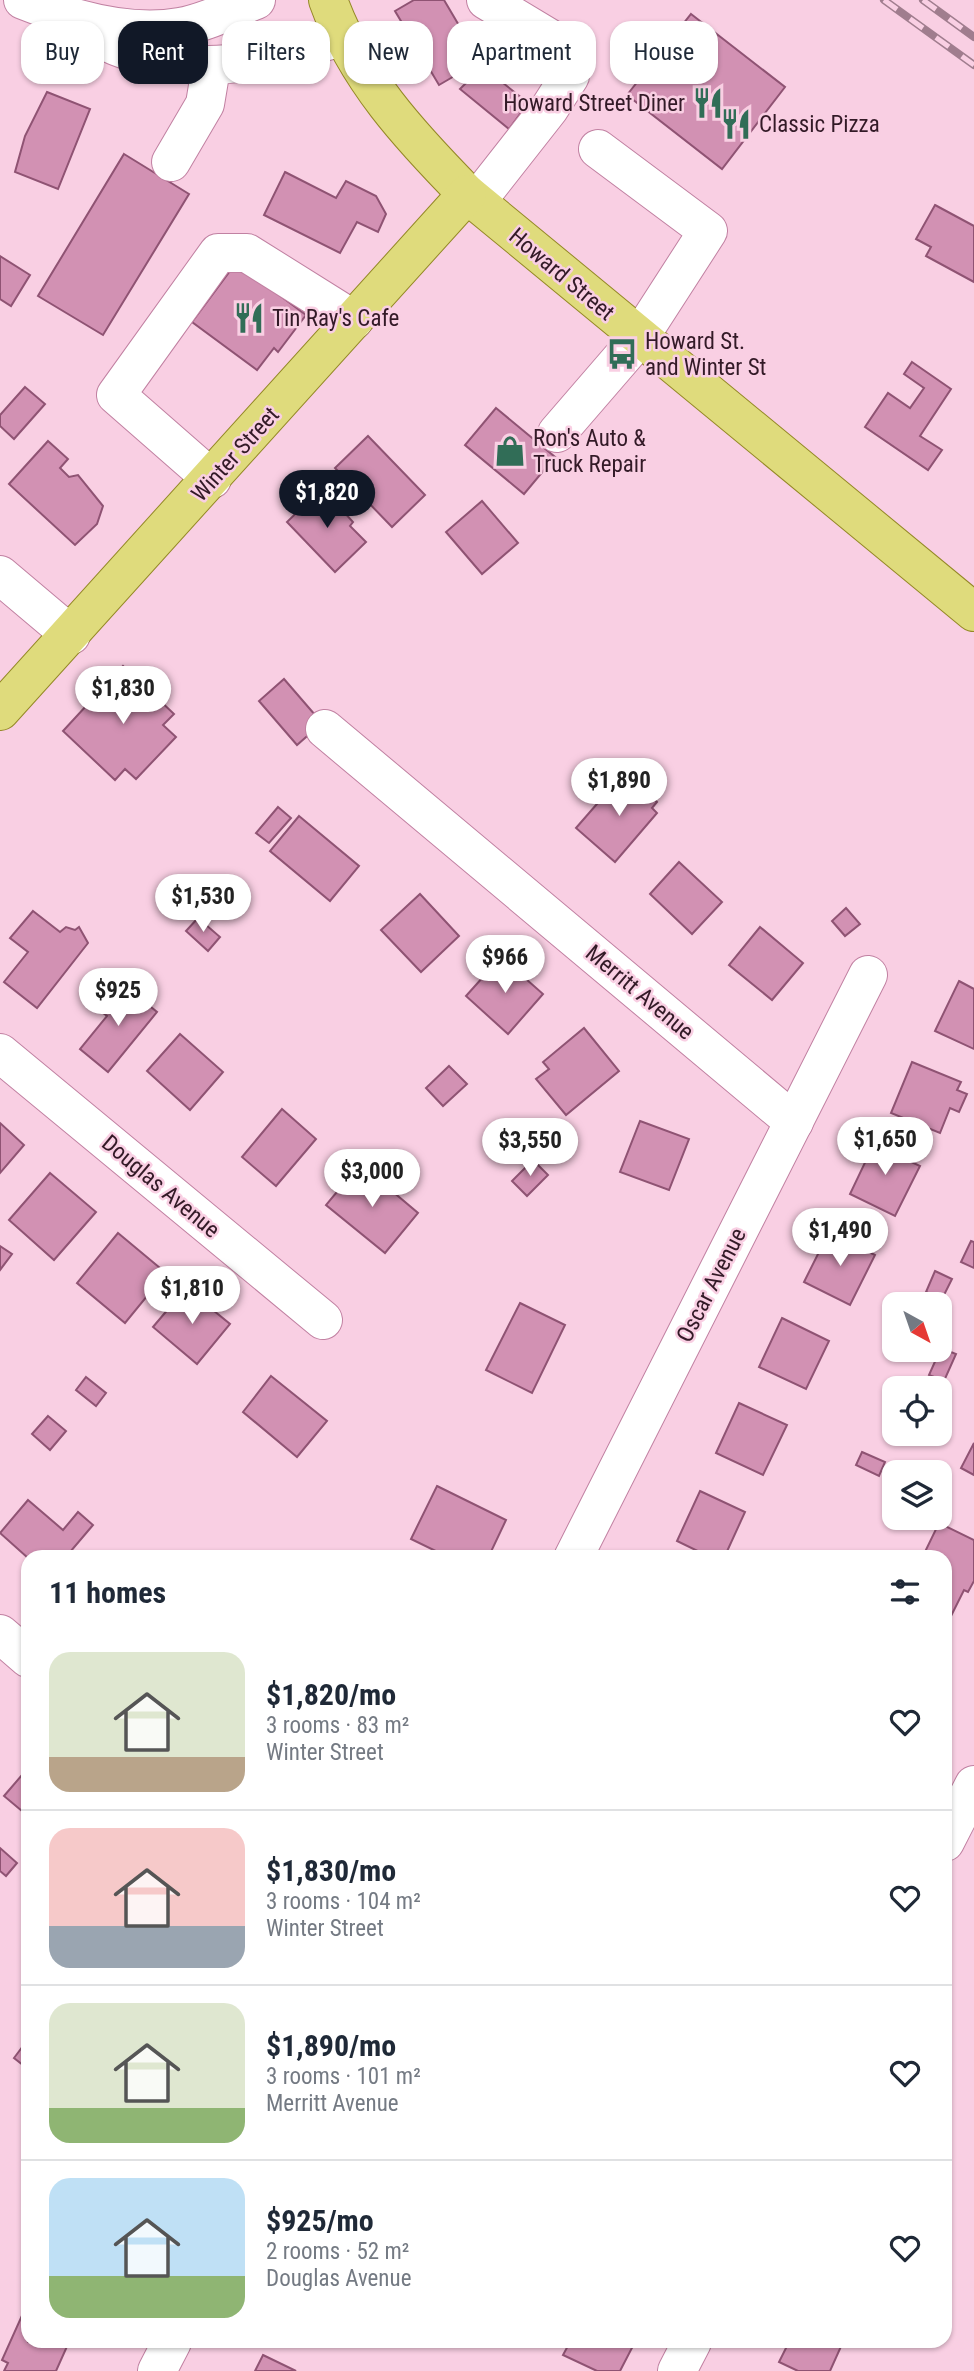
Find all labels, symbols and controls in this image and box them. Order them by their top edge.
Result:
chip: Buy [21,21,104,84]
chip: Rent [118,21,208,84]
chip: Filters [222,21,330,84]
chip: New [344,21,433,84]
chip: Apartment [447,21,596,84]
chip: House [610,21,718,84]
restaurant icon: Howard Street Diner [691,86,725,120]
place label: Howard Street Diner [503,90,685,117]
restaurant icon: Classic Pizza [719,107,753,141]
place label: Classic Pizza [759,111,880,138]
street label: Howard Street [504,223,620,326]
restaurant icon: Tin Ray's Cafe [232,301,266,335]
place label: Tin Ray's Cafe [272,305,399,332]
place label: Howard St. and Winter St [645,328,766,381]
bus stop icon: Howard St. and Winter St [605,337,639,371]
street label: Winter Street [186,402,285,507]
place label: Ron's Auto & Truck Repair [533,425,646,478]
shop icon: Ron's Auto & Truck Repair [493,434,527,468]
pin: $1,820 [270,470,384,530]
text: $1,820 [295,479,359,506]
pin: $1,830 [66,666,180,726]
text: $1,830 [91,675,155,702]
pin: $1,890 [562,758,676,818]
text: $1,890 [587,767,651,794]
pin: $1,530 [146,874,260,934]
text: $1,530 [171,883,235,910]
pin: $966 [464,936,546,995]
street label: Merritt Avenue [580,939,699,1045]
text: $966 [482,944,528,971]
pin: $925 [77,968,159,1028]
text: $925 [95,977,141,1004]
pin: $3,550 [473,1118,587,1178]
pin: $1,650 [828,1118,942,1177]
text: $1,650 [853,1126,917,1153]
text: $3,550 [498,1127,562,1154]
street label: Douglas Avenue [96,1129,225,1243]
pin: $3,000 [315,1150,429,1209]
text: $3,000 [340,1158,404,1185]
pin: $1,490 [783,1208,897,1268]
text: $1,490 [808,1217,872,1244]
street label: Oscar Avenue [671,1224,752,1347]
pin: $1,810 [135,1266,249,1326]
text: $1,810 [160,1275,224,1302]
north arrow [882,1292,952,1362]
map controls [882,1292,952,1530]
button: locate [882,1376,952,1446]
button: layers [882,1460,952,1530]
icon: filters [886,1573,924,1611]
text: 11 homes [49,1575,166,1610]
text: $1,820/mo [266,1677,396,1712]
icon: home [105,1680,189,1764]
icon: heart [886,1703,924,1741]
text: 3 rooms · 83 m² [266,1712,409,1739]
text: Winter Street [266,1739,384,1766]
text: $1,830/mo [266,1853,396,1888]
icon: home [105,1856,189,1940]
icon: heart [886,1879,924,1917]
text: 3 rooms · 104 m² [266,1888,421,1915]
text: Winter Street [266,1915,384,1942]
text: $1,890/mo [266,2028,396,2063]
icon: home [105,2031,189,2115]
icon: heart [886,2054,924,2092]
text: 3 rooms · 101 m² [266,2063,421,2090]
text: Merritt Avenue [266,2090,399,2117]
text: $925/mo [266,2203,374,2238]
icon: home [105,2206,189,2290]
icon: heart [886,2229,924,2267]
text: 2 rooms · 52 m² [266,2238,409,2265]
text: Douglas Avenue [266,2265,411,2292]

